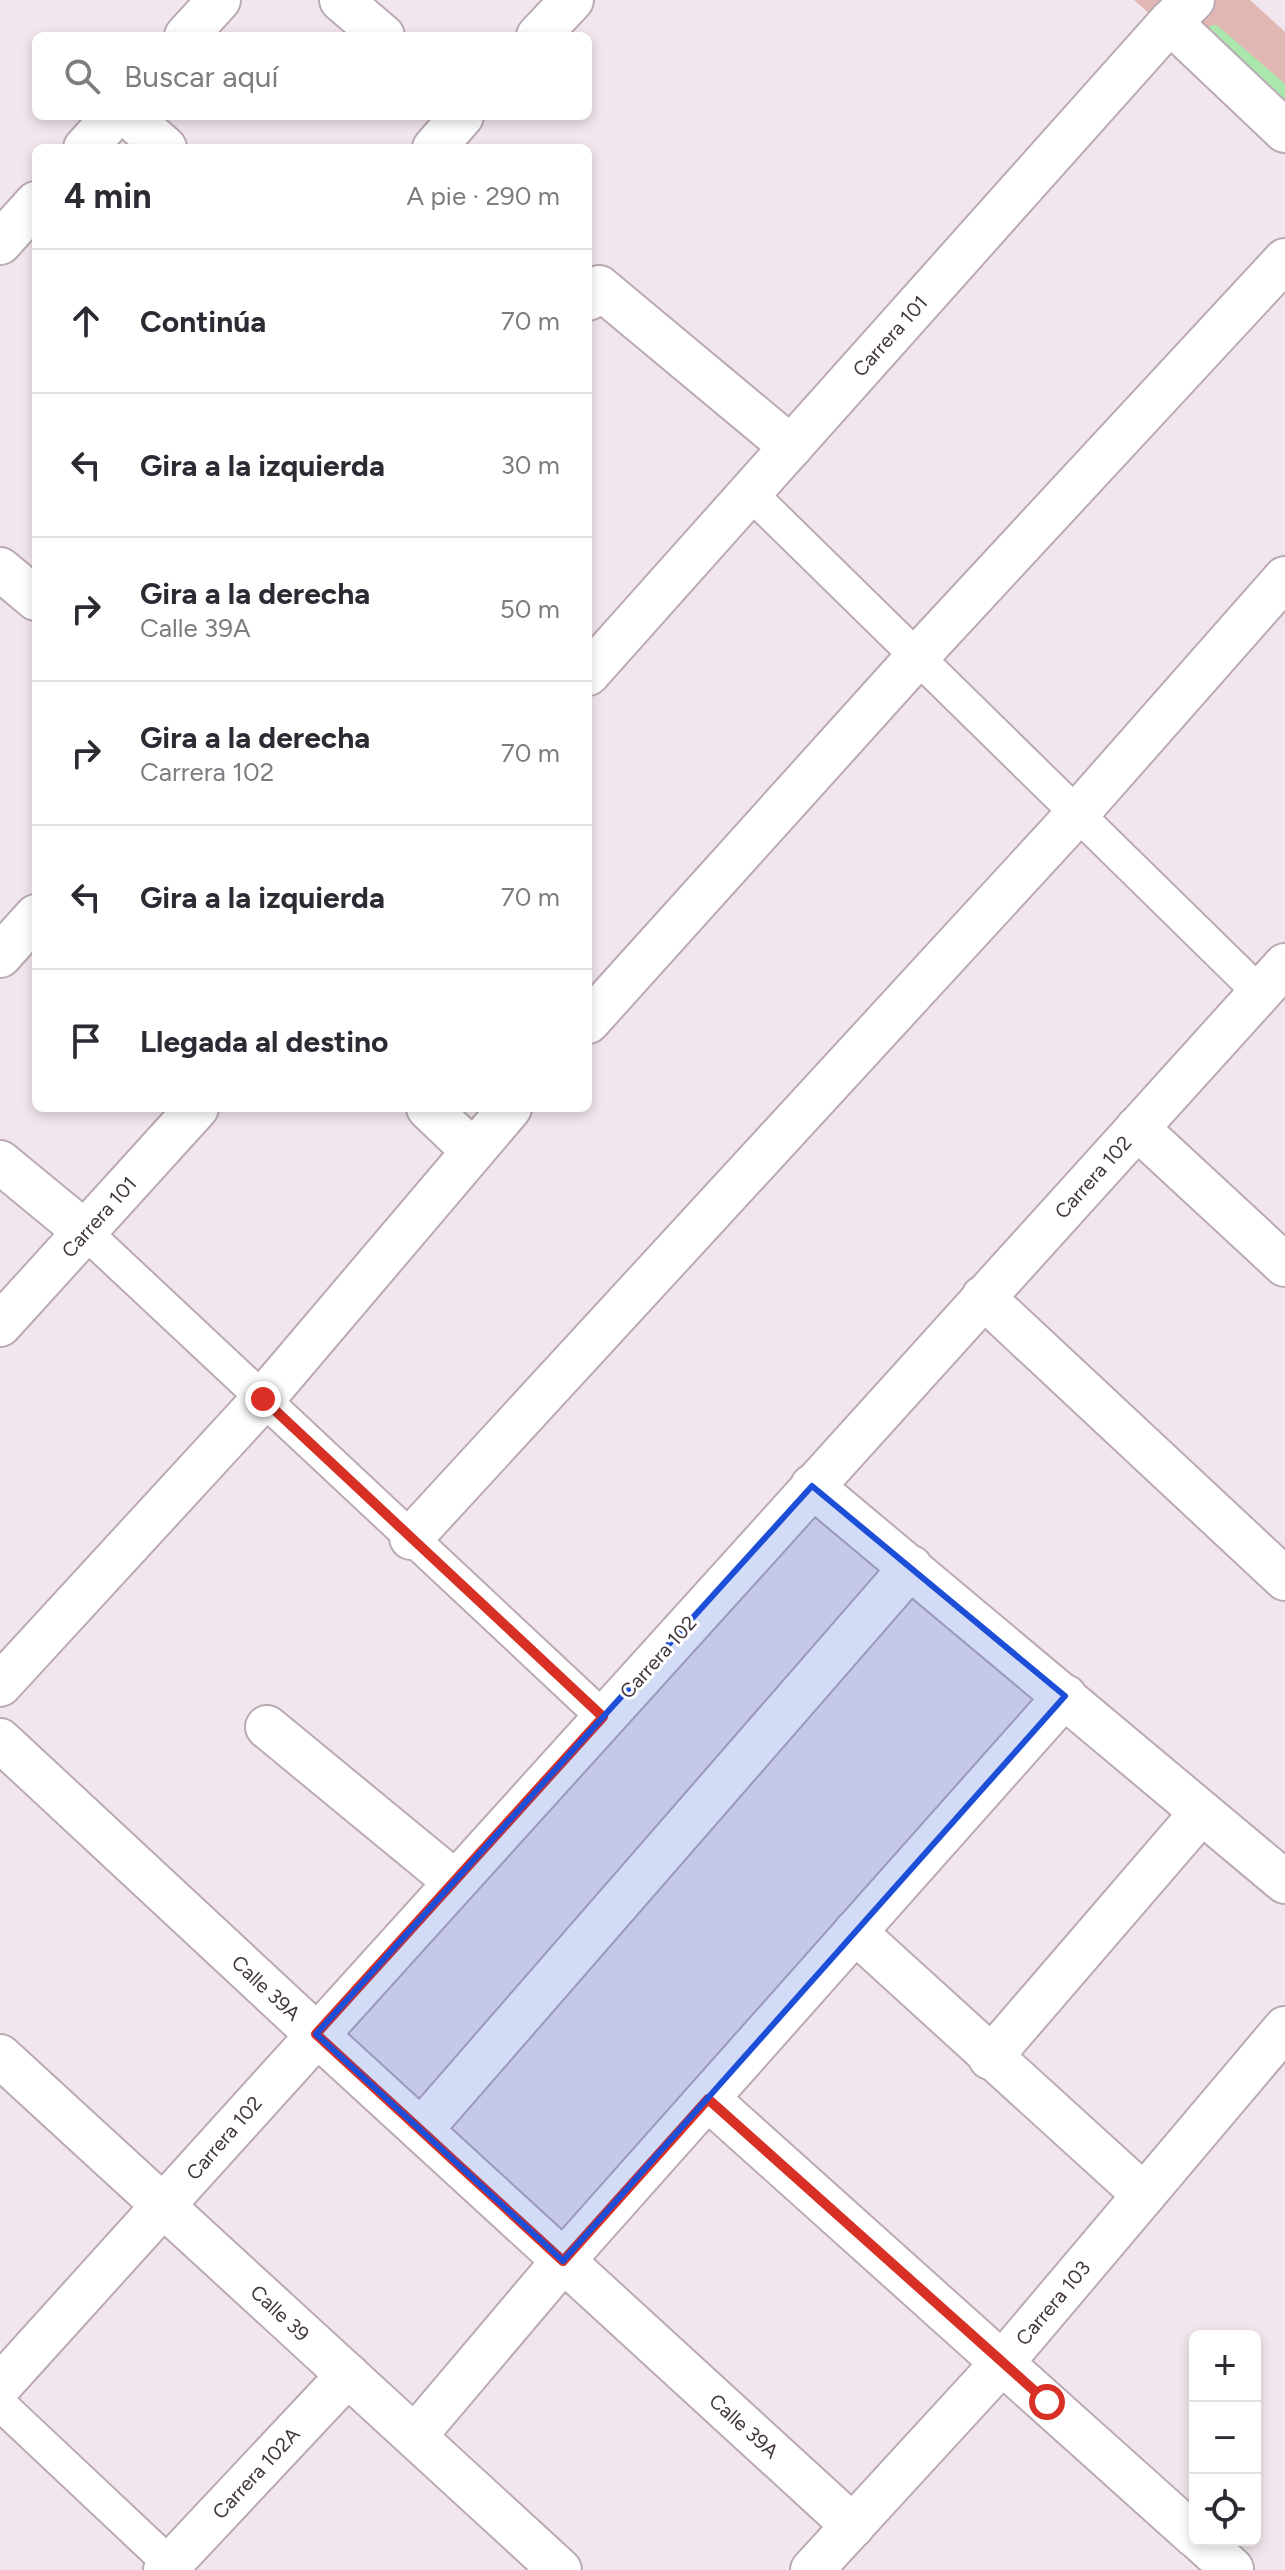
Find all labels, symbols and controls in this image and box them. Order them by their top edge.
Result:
search box [32,32,592,120]
icon: search [60,54,104,98]
text: Buscar aquí [124,58,278,95]
text: 4 min [64,176,151,217]
text: A pie · 290 m [406,180,560,212]
street label: Carrera 101 [848,291,932,381]
icon: ahead [64,299,108,343]
text: Continúa [140,303,266,340]
text: 70 m [501,305,560,337]
icon: left [64,443,108,487]
text: Gira a la izquierda [140,447,385,484]
text: 30 m [501,449,560,481]
text: Gira a la derecha [140,575,370,612]
icon: right [64,587,108,631]
text: 50 m [500,593,560,625]
text: Calle 39A [140,612,251,644]
text: Gira a la derecha [140,719,370,756]
icon: right [64,731,108,775]
text: 70 m [501,737,560,769]
text: Carrera 102 [140,756,274,788]
icon: left [64,875,108,919]
text: Gira a la izquierda [140,879,385,916]
text: 70 m [501,881,560,913]
icon: arrive [64,1019,108,1063]
text: Llegada al destino [140,1023,388,1060]
street label: Carrera 102 [1050,1131,1136,1223]
street label: Carrera 101 [57,1172,141,1262]
route end [245,1381,281,1417]
street label: Carrera 102 [615,1611,701,1703]
street label: Calle 39A [227,1950,306,2026]
street label: Carrera 102 [181,2091,267,2185]
street label: Carrera 103 [1011,2256,1095,2350]
street label: Calle 39 [246,2280,314,2346]
map controls [1189,2330,1261,2546]
button: + [1189,2330,1261,2402]
route start [1029,2384,1065,2420]
street label: Calle 39A [704,2389,784,2464]
button: − [1189,2402,1261,2474]
street label: Carrera 102A [207,2422,305,2524]
button: locate [1189,2474,1261,2546]

